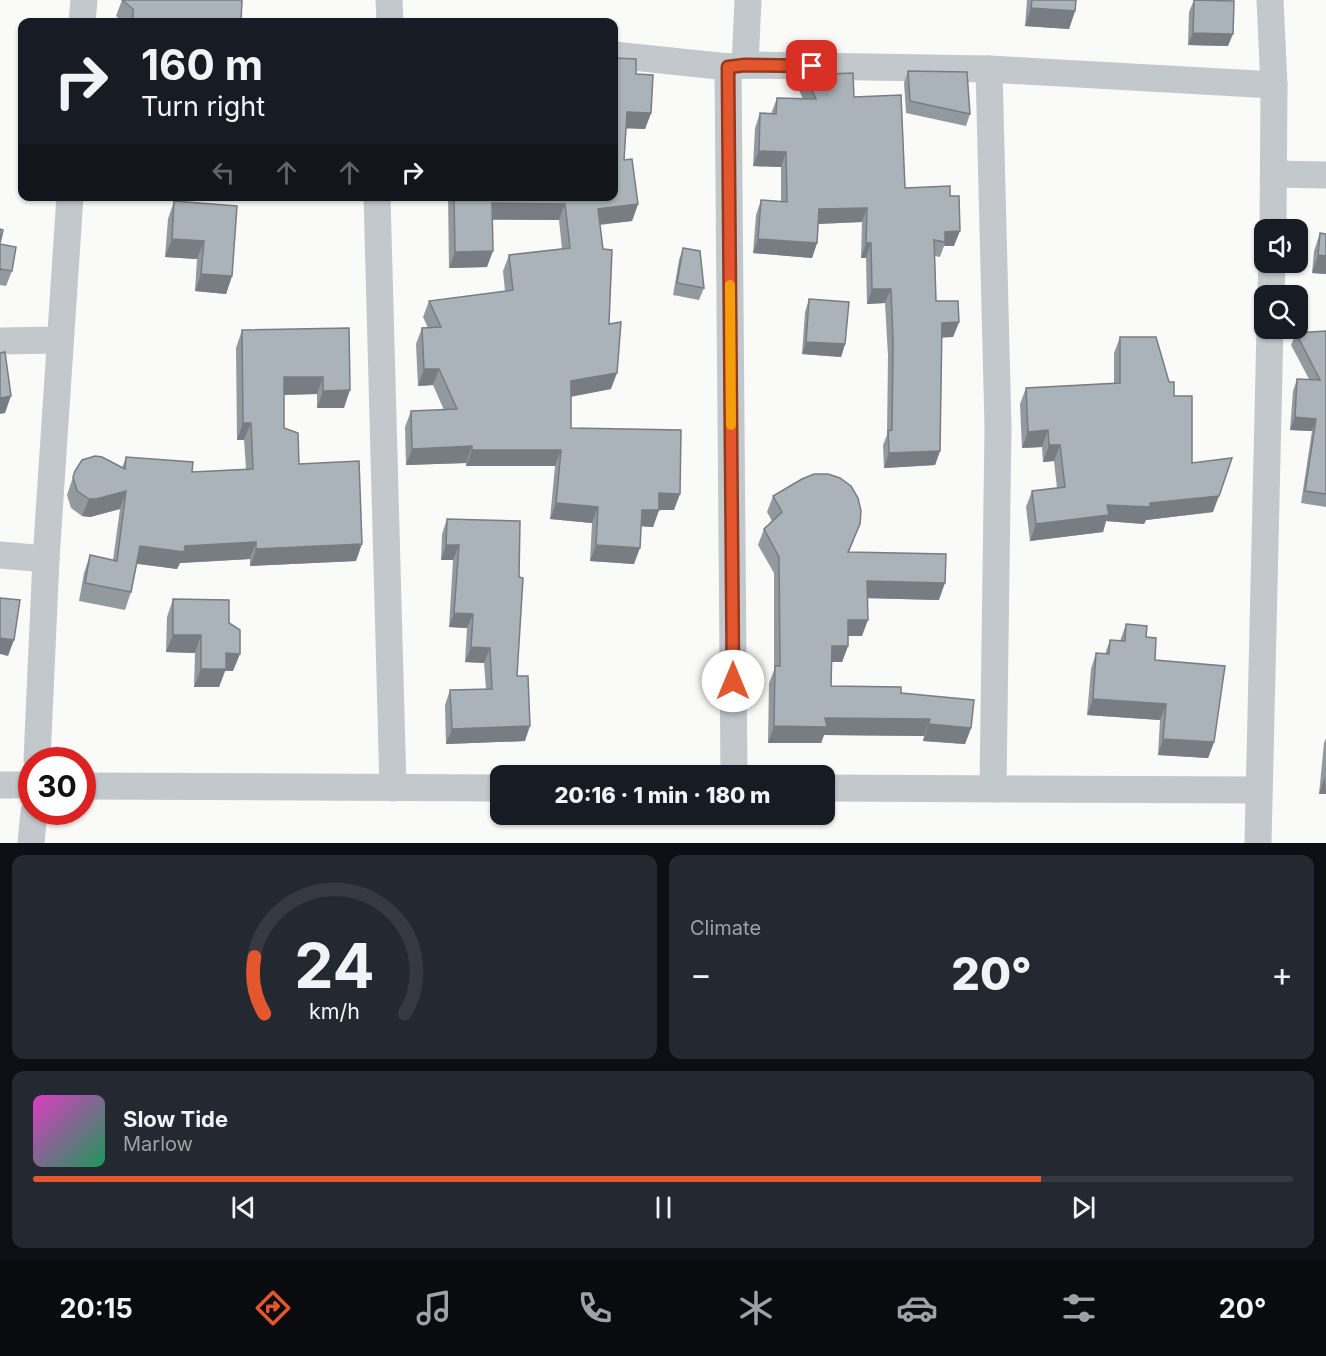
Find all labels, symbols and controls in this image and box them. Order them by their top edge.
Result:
text: 160 m [141,39,263,90]
pin [786,40,837,91]
icon: right [42,42,120,120]
icon: arrive [795,49,828,82]
text: Turn right [141,90,265,123]
icon: left [207,156,240,189]
icon: ahead [270,156,303,189]
icon: ahead [333,156,366,189]
icon: right [396,156,429,189]
map controls [1254,219,1308,339]
button: sound [1254,219,1308,273]
button: search [1254,285,1308,339]
position arrow [701,649,765,713]
speed limit sign: 30 [18,747,96,825]
text: 20:16 · 1 min · 180 m [555,782,770,808]
text: Climate [690,916,761,940]
text: 24 [294,928,375,1003]
text: 20° [951,946,1032,1001]
text: − [690,954,712,994]
text: + [1271,954,1293,994]
text: km/h [309,998,360,1024]
text: Slow Tide [123,1106,228,1132]
text: Marlow [123,1132,193,1156]
icon: previous [227,1191,260,1224]
icon: pause [647,1191,680,1224]
icon: next [1067,1191,1100,1224]
icon: directions [252,1287,294,1329]
icon: music [413,1287,455,1329]
icon: phone [574,1287,616,1329]
icon: climate [735,1287,777,1329]
icon: car [896,1287,938,1329]
icon: filters [1058,1287,1100,1329]
text: 20:15 [60,1292,133,1325]
text: 20° [1219,1292,1266,1325]

